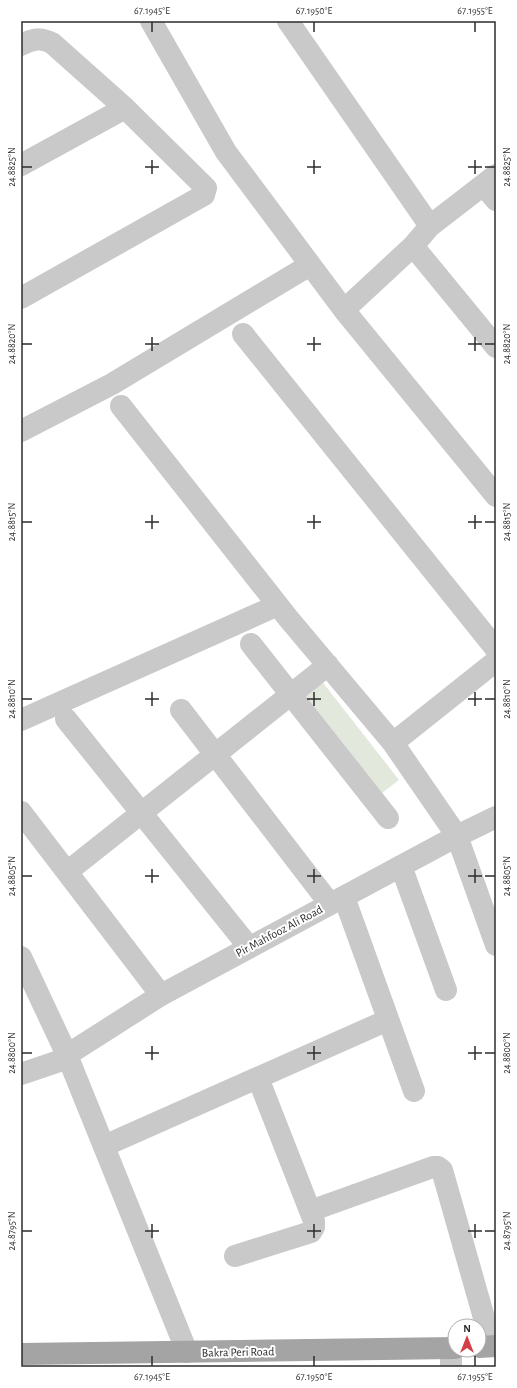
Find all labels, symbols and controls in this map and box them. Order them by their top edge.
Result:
text: 67.1945°E [134,6,170,16]
text: 67.1950°E [296,6,332,16]
text: 67.1955°E [457,6,493,16]
text: 24.8825°N [7,147,17,187]
text: 24.8825°N [502,147,512,187]
text: 24.8820°N [7,324,17,364]
text: 24.8820°N [502,324,512,364]
text: 24.8815°N [7,503,17,541]
text: 24.8815°N [502,503,512,541]
text: 24.8810°N [7,679,17,719]
text: 24.8810°N [502,679,512,719]
text: 24.8805°N [7,856,17,896]
text: 24.8805°N [502,856,512,896]
street label: Pir Mahfooz Ali Road [234,903,324,959]
text: 24.8800°N [7,1032,17,1074]
text: 24.8800°N [502,1032,512,1074]
text: 24.8795°N [7,1211,17,1251]
text: 24.8795°N [502,1211,512,1251]
north arrow [447,1318,487,1358]
text: N [463,1323,471,1334]
street label: Bakra Peri Road [202,1345,274,1359]
text: 67.1945°E [134,1372,170,1382]
text: 67.1950°E [296,1372,332,1382]
text: 67.1955°E [457,1372,493,1382]

